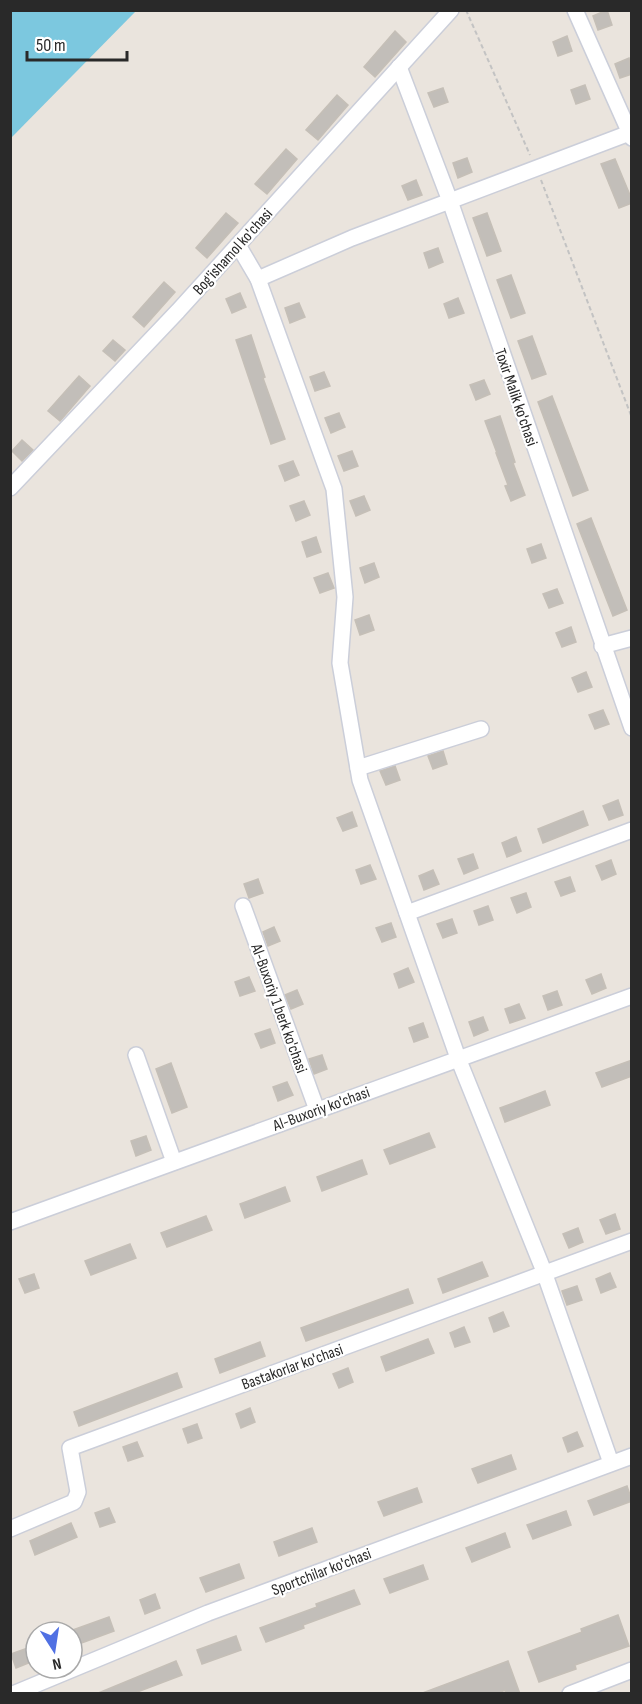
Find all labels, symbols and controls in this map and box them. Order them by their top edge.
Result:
scale bar [27,24,128,62]
text: 50 m [36,35,66,56]
street label: Bog'ishamol ko'chasi [189,205,277,299]
street label: Toxir Malik ko'chasi [490,346,541,449]
street label: Al-Buxoriy 1 berk ko'chasi [246,940,311,1076]
street label: Al-Buxoriy ko'chasi [270,1083,372,1136]
street label: Bastakorlar ko'chasi [239,1340,346,1395]
street label: Sportchilar ko'chasi [269,1545,374,1600]
north arrow [24,1620,84,1680]
text: N [51,1653,63,1673]

